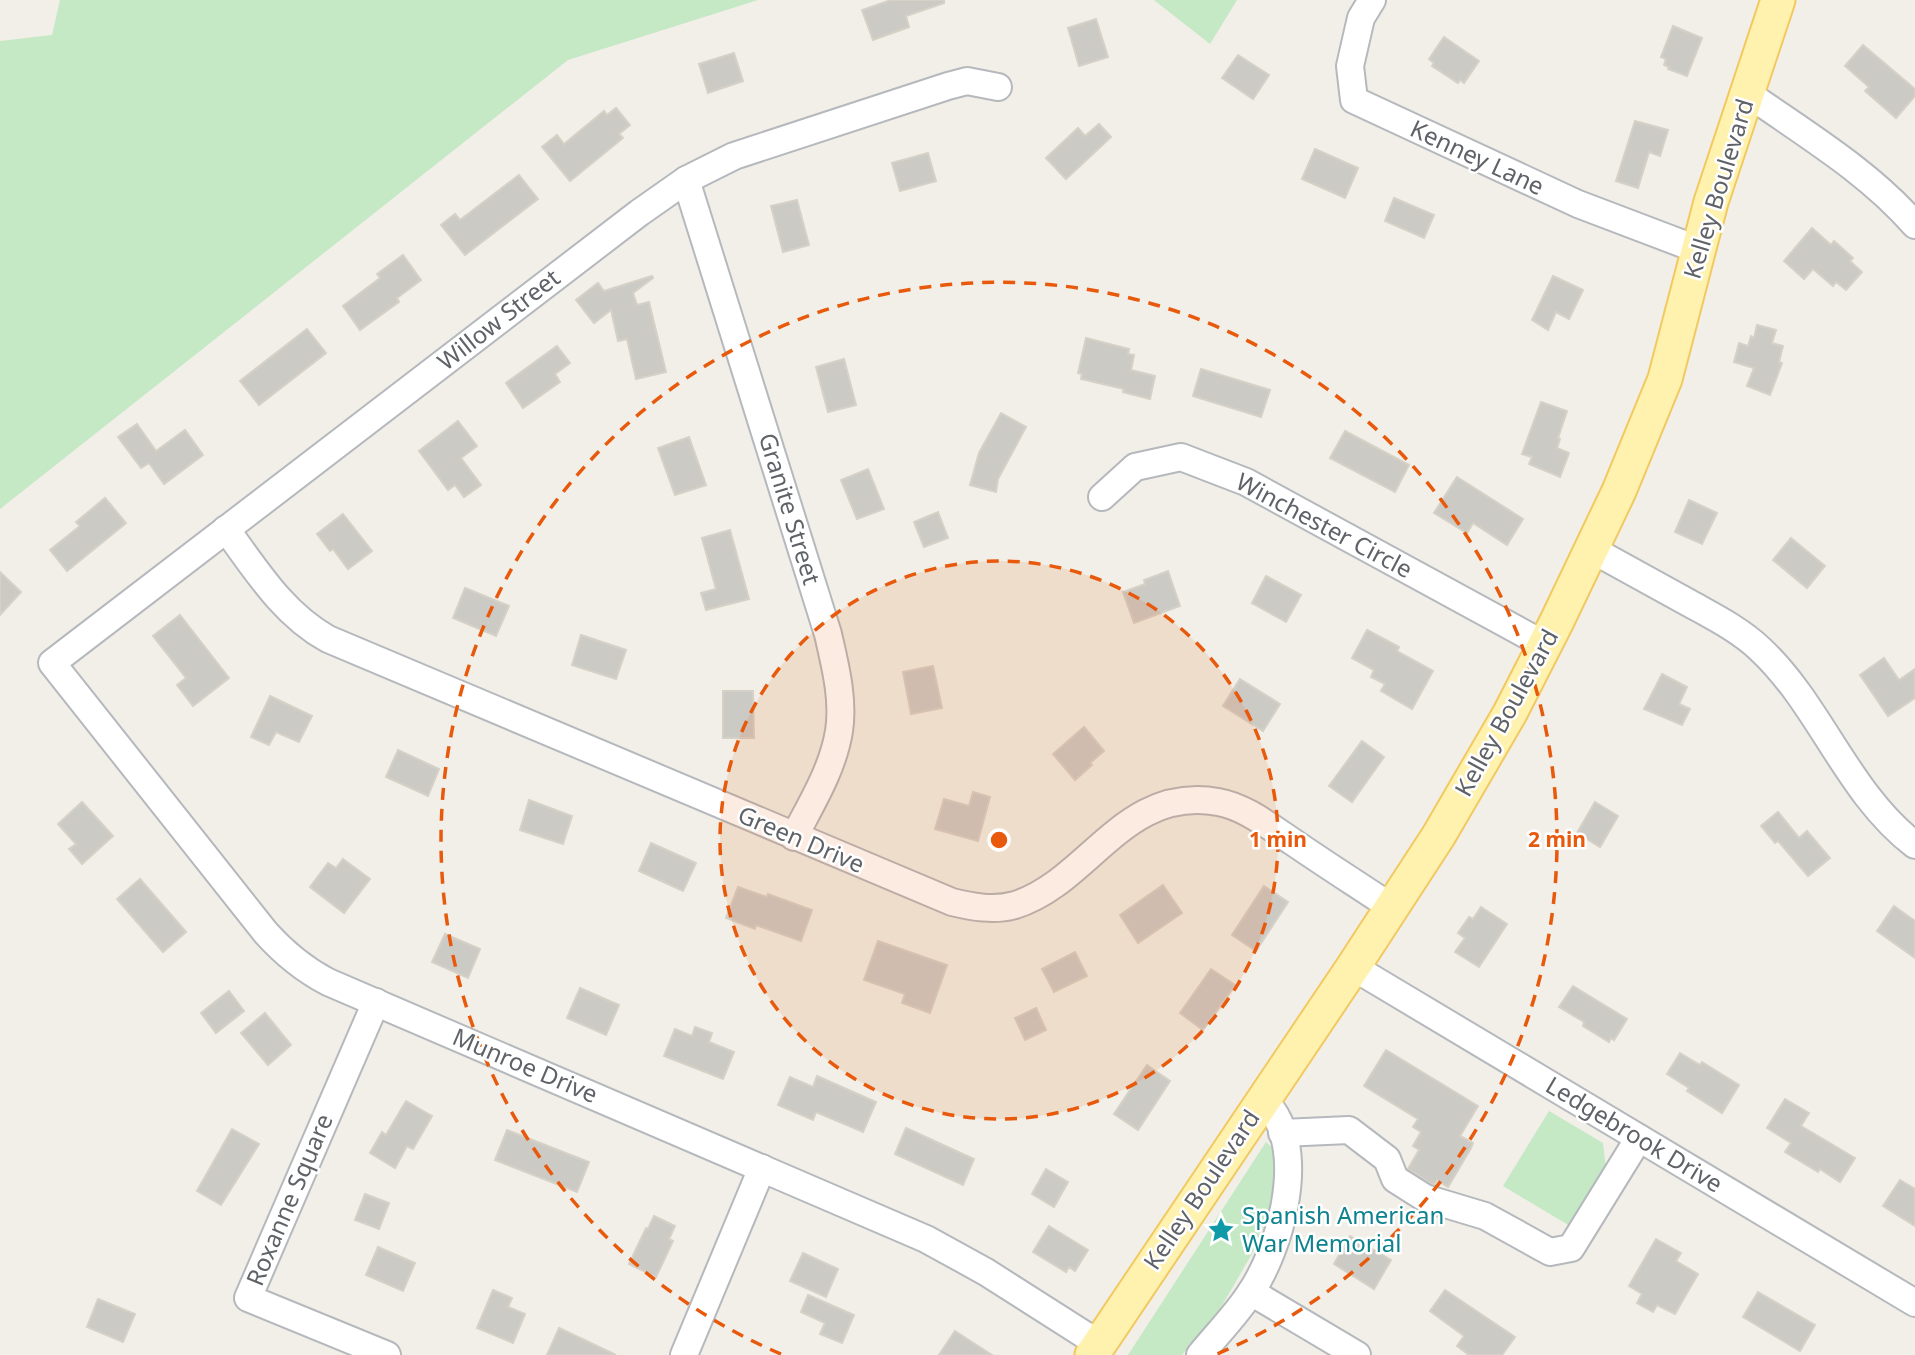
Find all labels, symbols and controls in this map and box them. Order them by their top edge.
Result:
street label: Kelley Boulevard [1675,95,1761,283]
street label: Kenney Lane [1405,111,1550,202]
street label: Willow Street [430,260,566,377]
street label: Granite Street [752,429,829,589]
street label: Winchester Circle [1231,464,1419,585]
street label: Kelley Boulevard [1446,623,1565,802]
street label: Green Drive [733,797,870,880]
text: 1 min [1249,825,1307,853]
text: 2 min [1528,825,1586,853]
centre of rings [987,828,1011,852]
street label: Munroe Drive [448,1019,603,1110]
street label: Ledgebrook Drive [1540,1068,1729,1200]
street label: Kelley Boulevard [1135,1103,1267,1276]
street label: Roxanne Square [238,1108,340,1290]
place label: Spanish American War Memorial [1242,1198,1444,1259]
place icon: Spanish American War Memorial [1206,1215,1236,1245]

